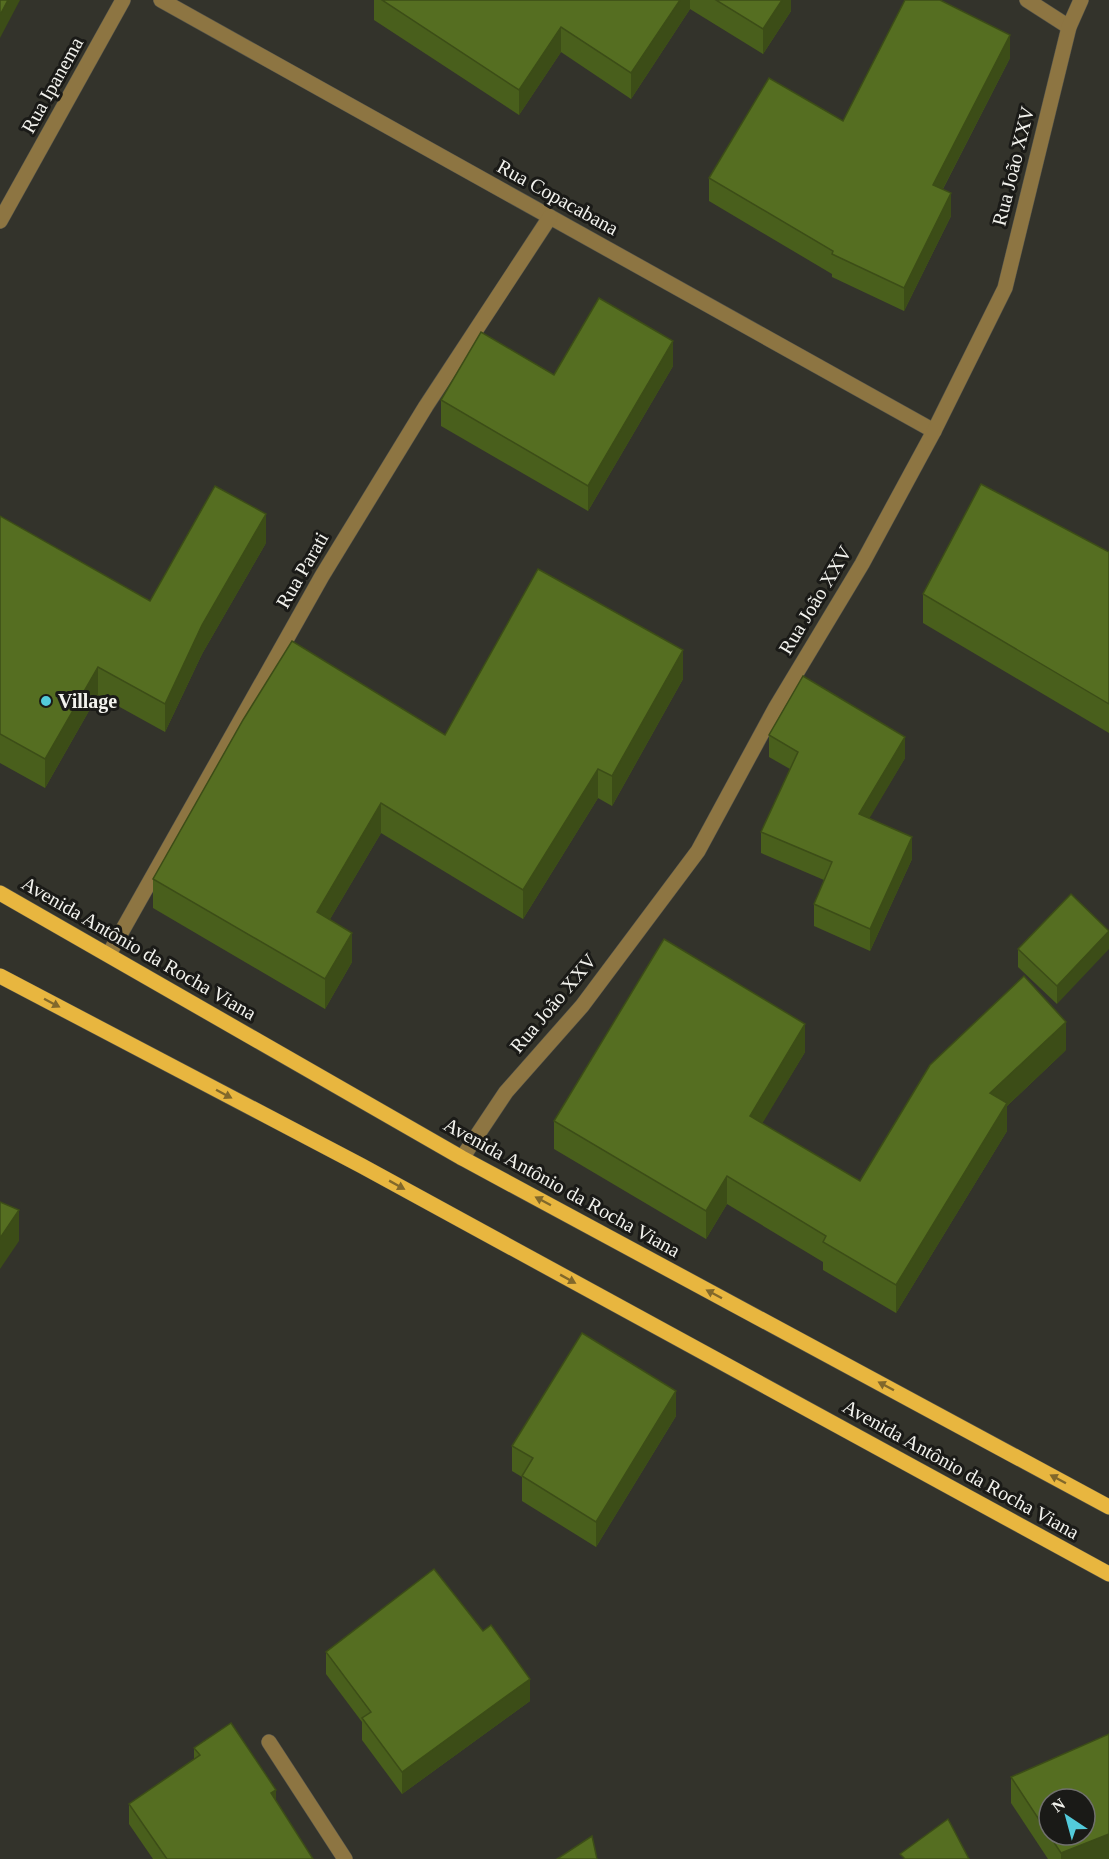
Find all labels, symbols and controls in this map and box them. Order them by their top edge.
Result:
street label: Rua Ipanema [17,33,88,137]
street label: Rua João XXV [988,104,1039,228]
street label: Rua Copacabana [493,155,622,240]
street label: Rua Parati [272,528,333,612]
street label: Rua João XXV [774,541,856,658]
place label: Village [58,690,117,713]
marker: Village [39,694,53,708]
street label: Avenida Antônio da Rocha Viana [18,872,260,1024]
street label: Rua João XXV [505,949,601,1057]
one-way arrow [43,998,60,1008]
one-way arrow [216,1089,233,1099]
street label: Avenida Antônio da Rocha Viana [440,1113,684,1261]
one-way arrow [388,1180,405,1190]
one-way arrow [534,1196,551,1206]
one-way arrow [560,1274,577,1284]
one-way arrow [705,1289,722,1299]
one-way arrow [877,1381,894,1391]
street label: Avenida Antônio da Rocha Viana [839,1395,1083,1543]
one-way arrow [1049,1474,1066,1484]
north arrow [1037,1787,1097,1847]
text: N [1049,1795,1069,1816]

